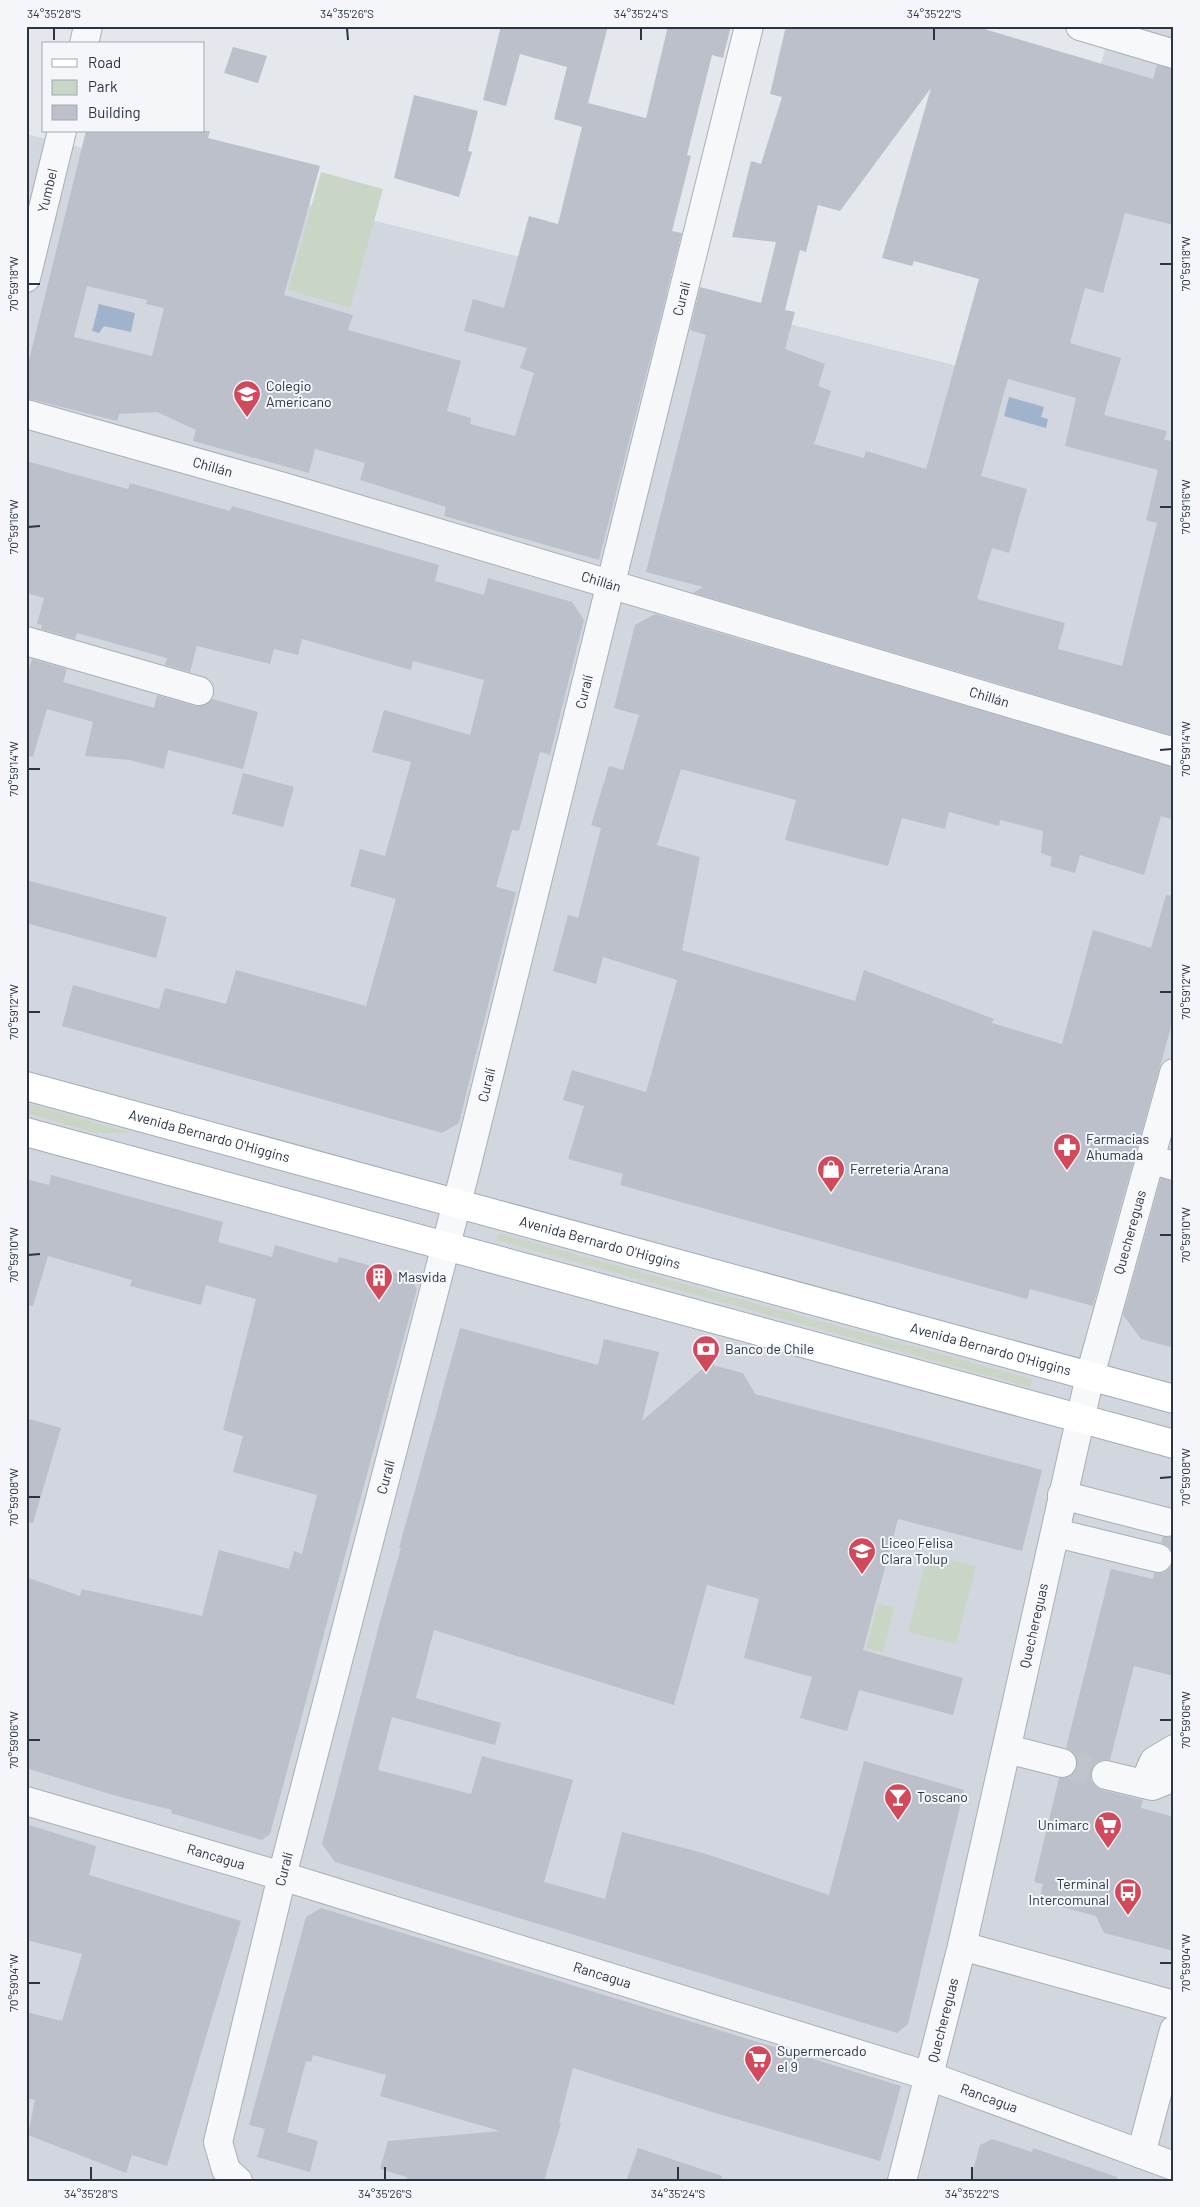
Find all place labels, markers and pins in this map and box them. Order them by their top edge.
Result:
place label: Colegio Americano [266,377,332,410]
school or university icon: Colegio Americano [232,379,262,418]
place label: Farmacias Ahumada [1086,1130,1149,1163]
pharmacy icon: Farmacias Ahumada [1052,1132,1082,1171]
shop icon: Ferreteria Arana [816,1154,846,1193]
place label: Ferreteria Arana [850,1160,949,1177]
building icon: Masvida [364,1262,394,1301]
place label: Masvida [398,1268,446,1285]
bank icon: Banco de Chile [691,1334,721,1373]
place label: Banco de Chile [725,1340,814,1357]
place label: Liceo Felisa Clara Tolup [881,1534,953,1567]
school or university icon: Liceo Felisa Clara Tolup [847,1536,877,1575]
bar icon: Toscano [883,1782,913,1821]
place label: Toscano [917,1788,968,1805]
supermarket icon: Unimarc [1093,1810,1123,1849]
place label: Unimarc [1038,1816,1089,1833]
place label: Terminal Intercomunal [1029,1875,1109,1908]
bus stop icon: Terminal Intercomunal [1113,1877,1143,1916]
place label: Supermercado el 9 [777,2042,867,2075]
supermarket icon: Supermercado el 9 [743,2044,773,2083]

